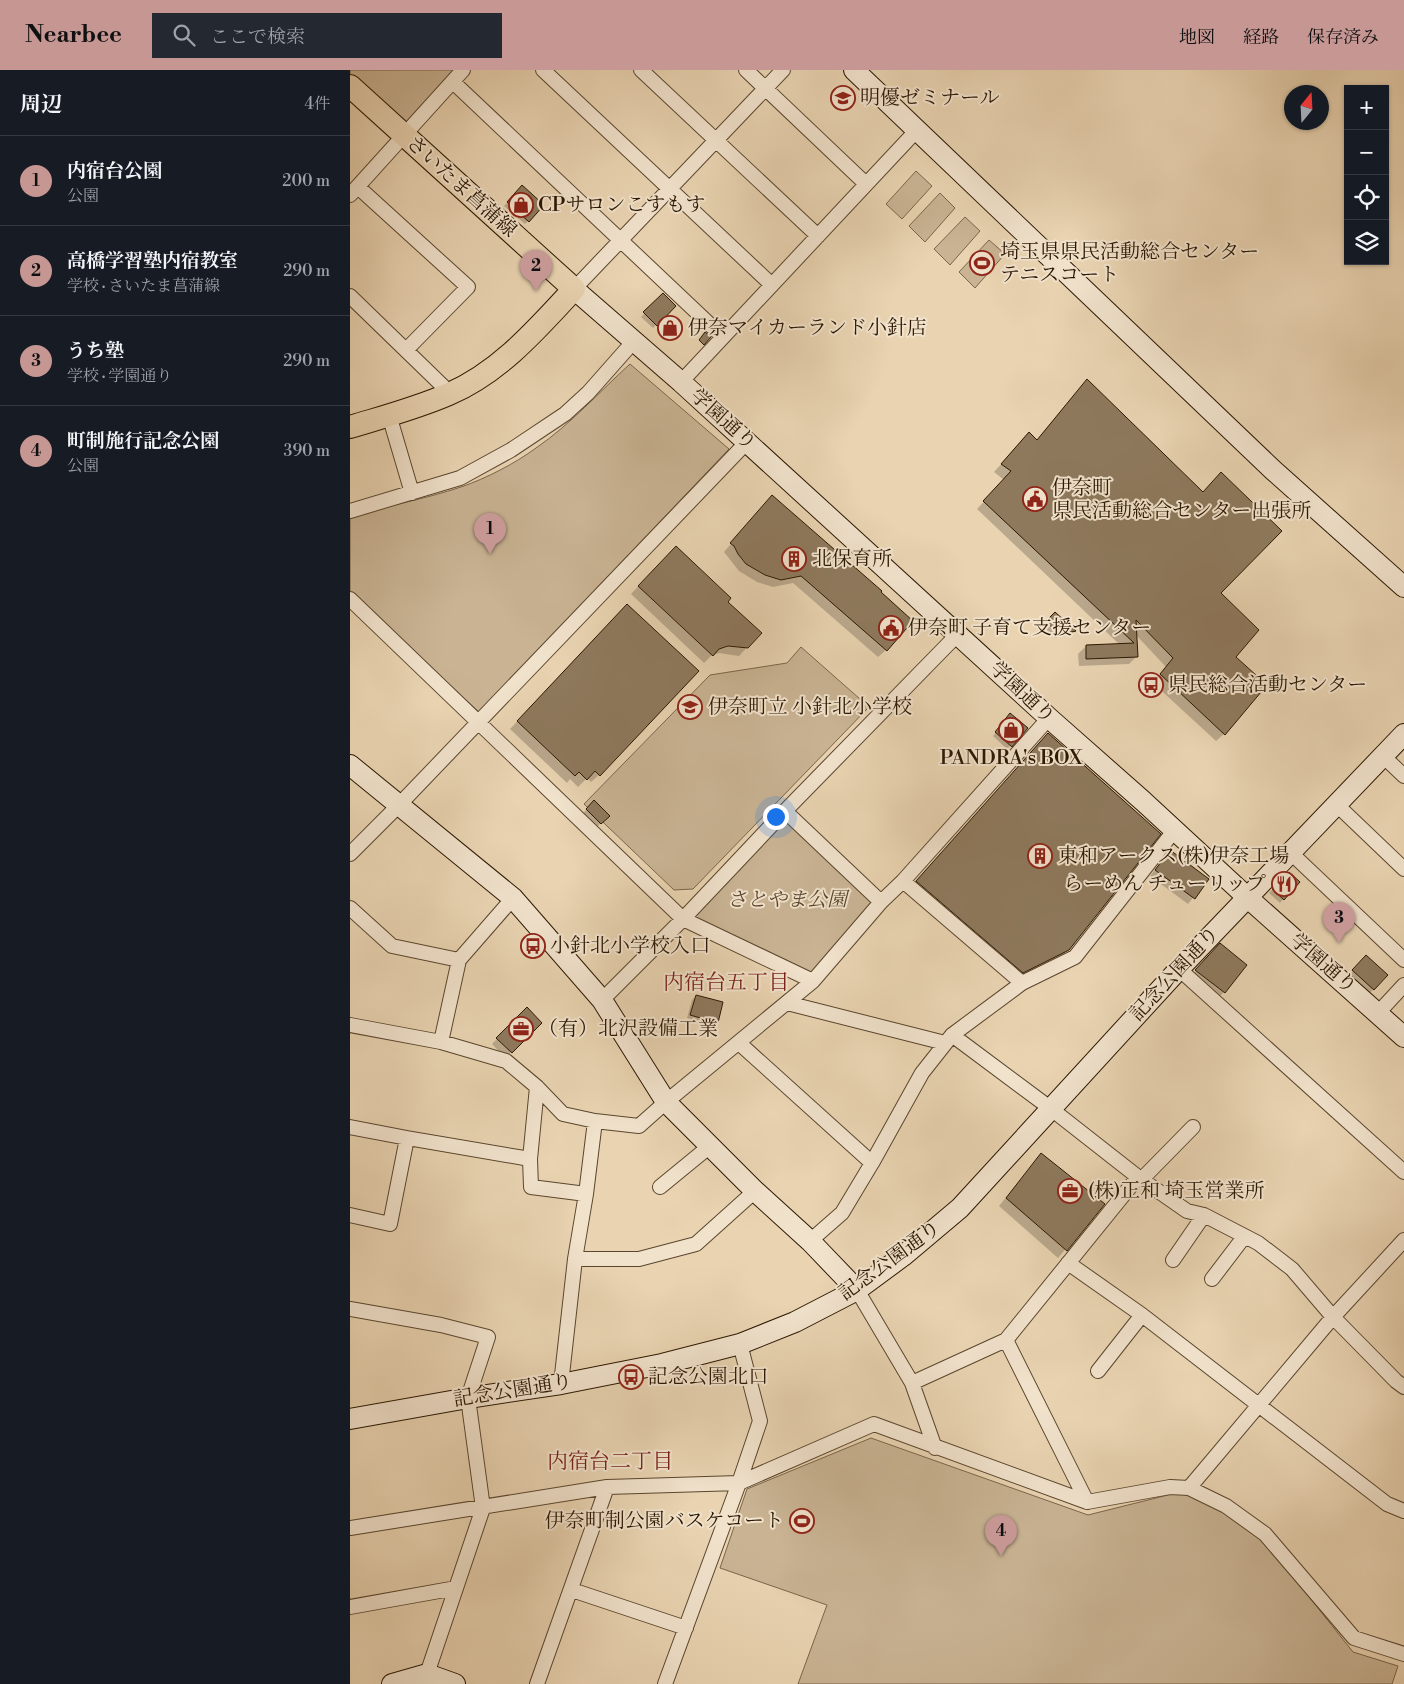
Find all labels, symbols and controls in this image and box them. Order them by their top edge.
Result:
search box [152,13,502,58]
text: Nearbee [25,20,122,50]
icon: search [170,21,198,49]
text: ここで検索 [210,25,305,49]
text: 地図 [1179,26,1215,49]
text: 経路 [1243,26,1279,49]
text: 保存済み [1307,26,1379,49]
school or university icon: 明優ゼミナール [830,85,856,111]
north arrow [1284,85,1329,130]
map controls [1344,85,1389,265]
button: + [1344,85,1389,130]
place label: 明優ゼミナール [860,86,1000,111]
text: 周辺 [20,92,62,118]
text: 4件 [304,94,330,114]
button: − [1344,130,1389,175]
street label: さいたま菖蒲線 [401,131,521,243]
text: 内宿台公園 [67,159,162,183]
text: 1 [32,171,40,191]
text: 200 m [282,171,330,191]
button: locate [1344,175,1389,220]
text: 公園 [67,186,99,206]
shop icon: CPサロンこすもす [508,192,534,218]
place label: CPサロンこすもす [538,193,705,218]
button: layers [1344,220,1389,265]
place label: 埼玉県県民活動総合センター テニスコート [1000,240,1259,288]
text: 高橋学習塾内宿教室 [67,249,238,273]
pin: 2 [520,250,552,291]
sports icon: 埼玉県県民活動総合センター テニスコート [969,250,995,276]
text: 2 [31,261,41,281]
text: 290 m [283,261,330,281]
text: 学校 · さいたま菖蒲線 [67,276,220,296]
shop icon: 伊奈マイカーランド小針店 [657,315,683,341]
place label: 伊奈マイカーランド小針店 [688,316,927,341]
text: うち塾 [67,339,124,363]
text: 3 [31,351,41,371]
text: 290 m [283,351,330,371]
text: 学校 · 学園通り [67,366,172,386]
street label: 学園通り [685,384,761,456]
text: 町制施行記念公園 [67,429,219,453]
text: 4 [31,441,41,461]
text: 390 m [284,441,330,461]
text: 公園 [67,456,99,476]
place label: 伊奈町 県民活動総合センター出張所 [1052,476,1311,524]
public building icon: 伊奈町 県民活動総合センター出張所 [1022,486,1048,512]
pin: 1 [474,513,506,554]
building icon: 北保育所 [781,546,807,572]
place label: 北保育所 [812,547,892,572]
public building icon: 伊奈町 子育て支援センター [878,615,904,641]
place label: 伊奈町 子育て支援センター [908,616,1151,641]
street label: 学園通り [984,657,1060,729]
bus stop icon: 県民総合活動センター [1138,672,1164,698]
place label: 県民総合活動センター [1168,673,1367,698]
school or university icon: 伊奈町立 小針北小学校 [677,694,703,720]
place label: 伊奈町立 小針北小学校 [708,695,912,720]
shop icon: PANDRA's BOX [998,717,1024,743]
place label: PANDRA's BOX [940,746,1083,771]
your location [763,804,789,830]
building icon: 東和アークス(株)伊奈工場 [1027,843,1053,869]
place label: 東和アークス(株)伊奈工場 [1058,844,1290,869]
restaurant icon: らーめん チューリップ [1271,871,1297,897]
place label: らーめん チューリップ [1063,872,1266,897]
park label: さとやま公園 [727,888,850,913]
pin: 3 [1323,902,1355,943]
street label: 記念公園通り [1125,922,1225,1026]
street label: 学園通り [1285,928,1361,1000]
bus stop icon: 小針北小学校入口 [520,933,546,959]
place label: 小針北小学校入口 [550,934,710,959]
district label: 内宿台五丁目 [663,970,789,996]
office icon: （有）北沢設備工業 [508,1016,534,1042]
place label: （有）北沢設備工業 [538,1017,718,1042]
office icon: (株)正和 埼玉営業所 [1057,1178,1083,1204]
place label: (株)正和 埼玉営業所 [1088,1179,1264,1204]
street label: 記念公園通り [834,1216,946,1306]
bus stop icon: 記念公園北口 [618,1364,644,1390]
place label: 記念公園北口 [648,1365,768,1390]
street label: 記念公園通り [452,1369,574,1413]
district label: 内宿台二丁目 [547,1449,673,1475]
sports icon: 伊奈町制公園バスケコート [789,1508,815,1534]
place label: 伊奈町制公園バスケコート [545,1509,784,1534]
pin: 4 [985,1515,1017,1556]

